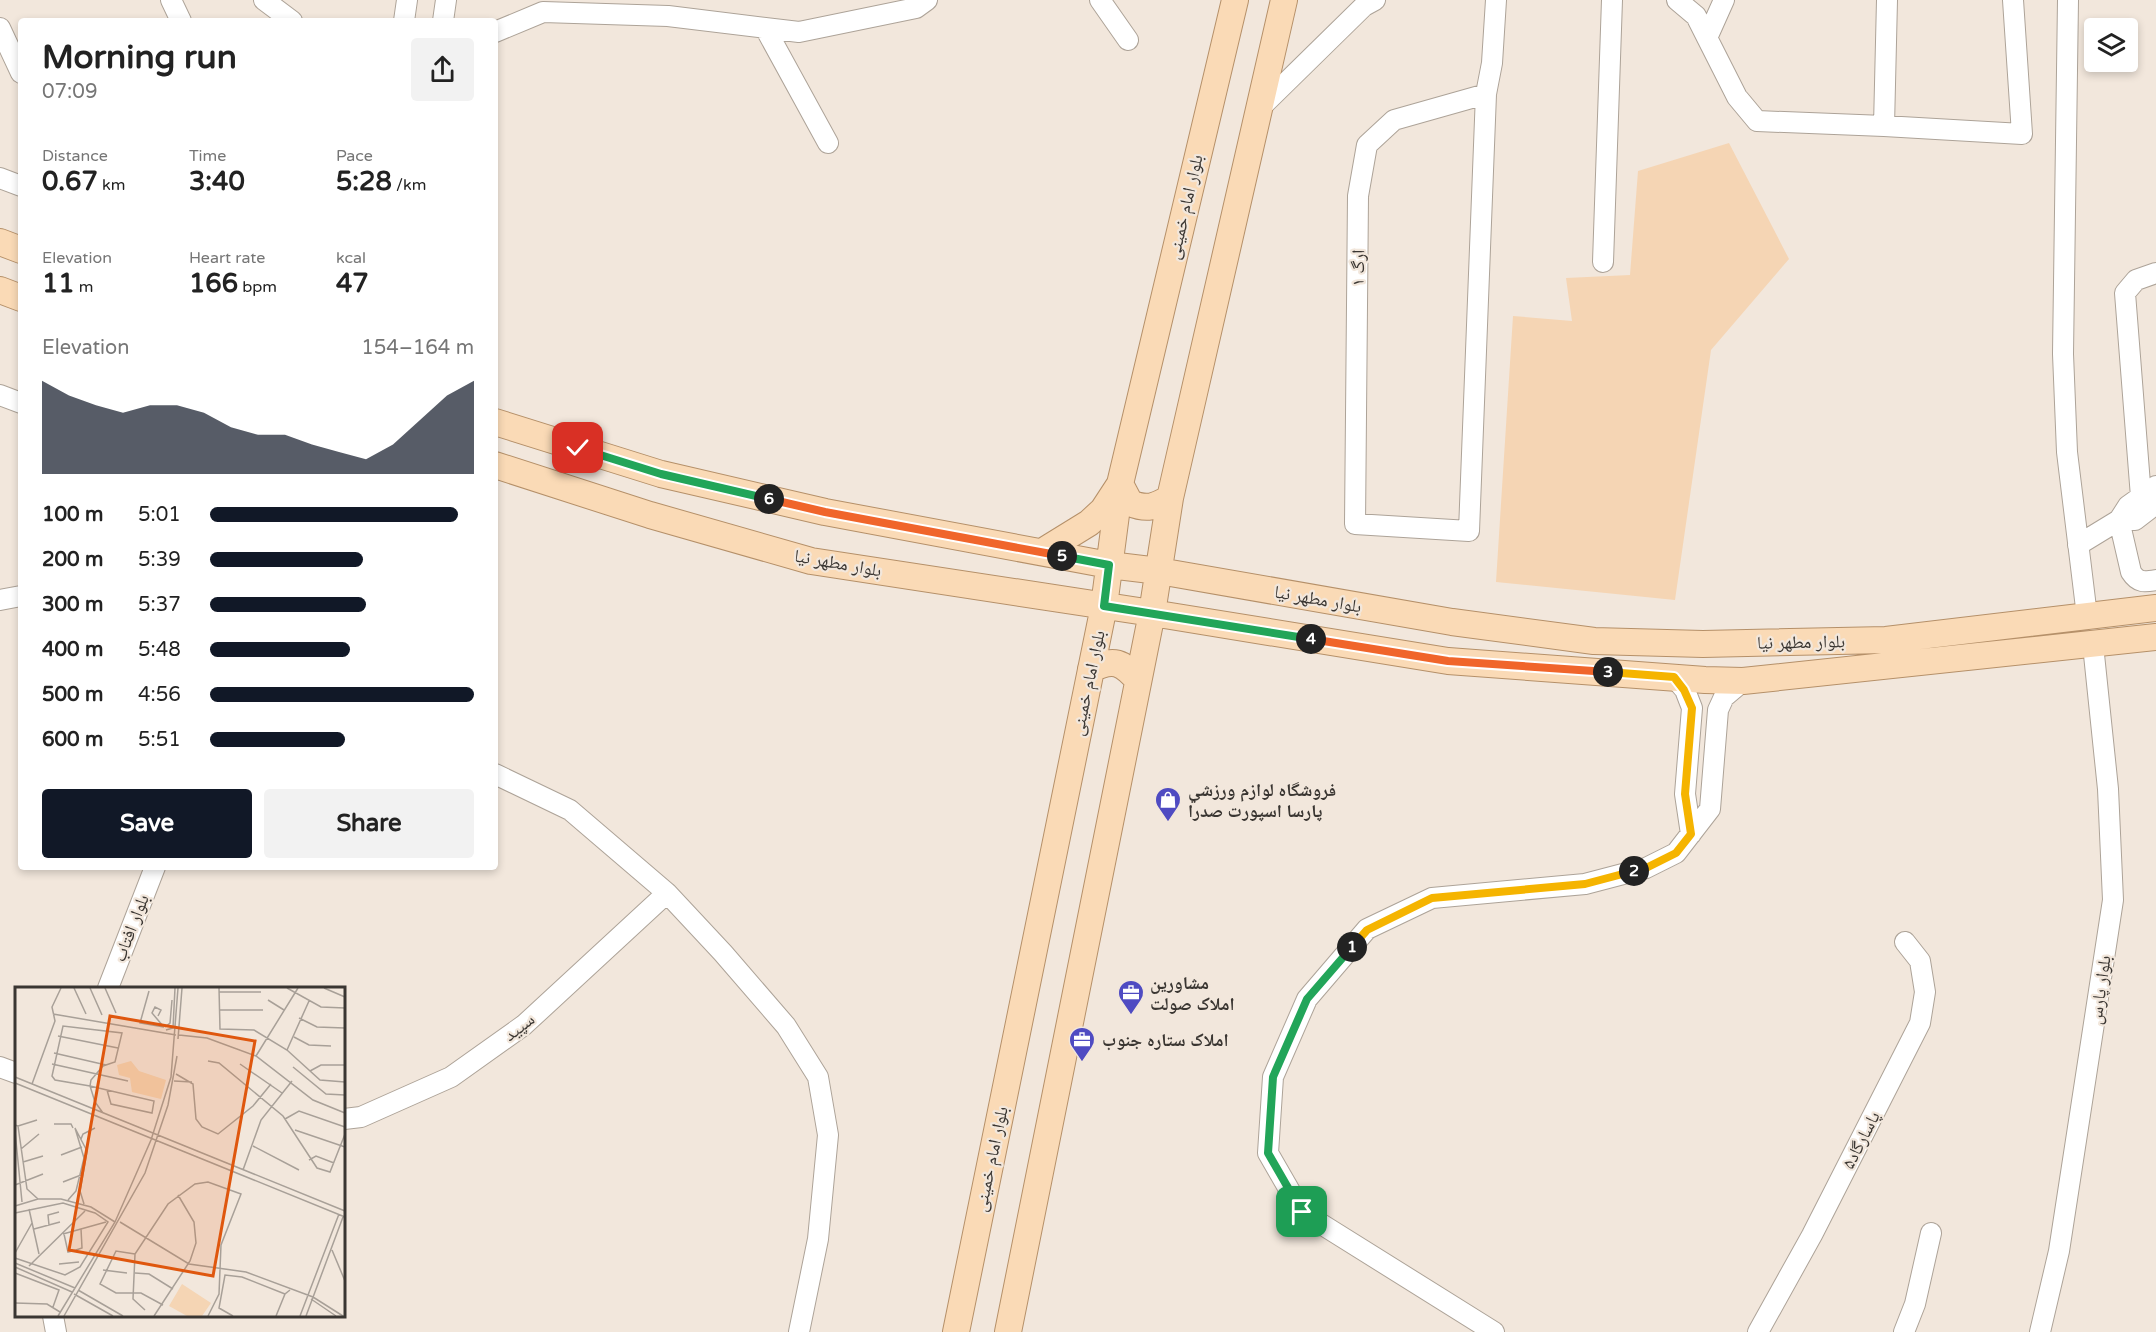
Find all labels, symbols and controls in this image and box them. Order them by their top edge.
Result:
map controls [2084,18,2138,72]
button: layers [2084,18,2138,72]
text: Morning run [42,38,237,77]
button: share [411,38,474,101]
text: 07:09 [42,80,97,104]
text: Distance [42,146,108,166]
text: Time [189,146,226,166]
text: Pace [336,146,373,166]
street label: بلوار امام خمینی [1162,152,1209,262]
text: 0.67 [42,166,98,197]
text: 3:40 [189,166,245,197]
text: 5:28 [336,166,392,197]
text: km [98,175,125,195]
text: /km [392,175,426,195]
text: Elevation [42,248,112,268]
text: Heart rate [189,248,265,268]
text: kcal [336,248,366,268]
street label: ارگ ۱ [1347,249,1369,287]
text: 11 [42,268,75,299]
text: 166 [189,268,238,299]
text: 47 [336,268,369,299]
text: m [75,277,94,297]
text: bpm [238,277,277,297]
text: Elevation [42,336,129,360]
text: 154–164 m [361,336,474,360]
pin [552,422,603,473]
icon: check [561,431,594,464]
pin: 6 [754,484,784,514]
text: 6 [764,489,774,509]
text: 100 m [42,503,103,527]
text: 5:01 [138,503,181,527]
pin: 5 [1047,541,1077,571]
street label: بلوار مطهر نیا [793,545,883,581]
text: 5 [1057,546,1067,566]
text: 200 m [42,548,103,572]
text: 5:39 [138,548,181,572]
street label: بلوار مطهر نیا [1273,581,1363,617]
text: 300 m [42,593,103,617]
text: 5:37 [138,593,181,617]
pin: 4 [1296,624,1326,654]
street label: بلوار امام خمینی [1066,628,1111,738]
text: 4 [1306,629,1316,649]
street label: بلوار مطهر نیا [1757,630,1845,654]
text: 400 m [42,638,103,662]
text: 5:48 [138,638,181,662]
pin: 3 [1593,657,1623,687]
text: 3 [1603,662,1613,682]
text: 500 m [42,683,103,707]
text: 4:56 [138,683,181,707]
text: 600 m [42,728,103,752]
text: 5:51 [138,728,181,752]
place label: فروشگاه لوازم ورزشي پارسا اسپورت صدرا [1188,779,1336,822]
shop icon: فروشگاه لوازم ورزشي پارسا اسپورت صدرا [1153,785,1183,823]
button: Save [42,789,252,858]
button: Share [264,789,474,858]
pin: 2 [1619,856,1649,886]
text: 2 [1629,861,1639,881]
street label: بلوار افتاب [108,891,154,965]
pin: 1 [1337,932,1367,962]
text: 1 [1347,937,1357,957]
street label: بلوار پارس [2084,954,2116,1026]
place label: مشاورین املاک صولت [1150,972,1235,1015]
office icon: مشاورین املاک صولت [1116,978,1146,1016]
inset map [15,987,345,1317]
street label: سپید [499,1008,539,1046]
office icon: املاک ستاره جنوب [1067,1025,1097,1063]
place label: املاک ستاره جنوب [1102,1029,1229,1051]
street label: بلوار امام خمینی [969,1104,1014,1214]
street label: پاسارگاد۵ [1837,1108,1885,1173]
pin [1276,1186,1327,1237]
icon: arrive [1285,1195,1318,1228]

